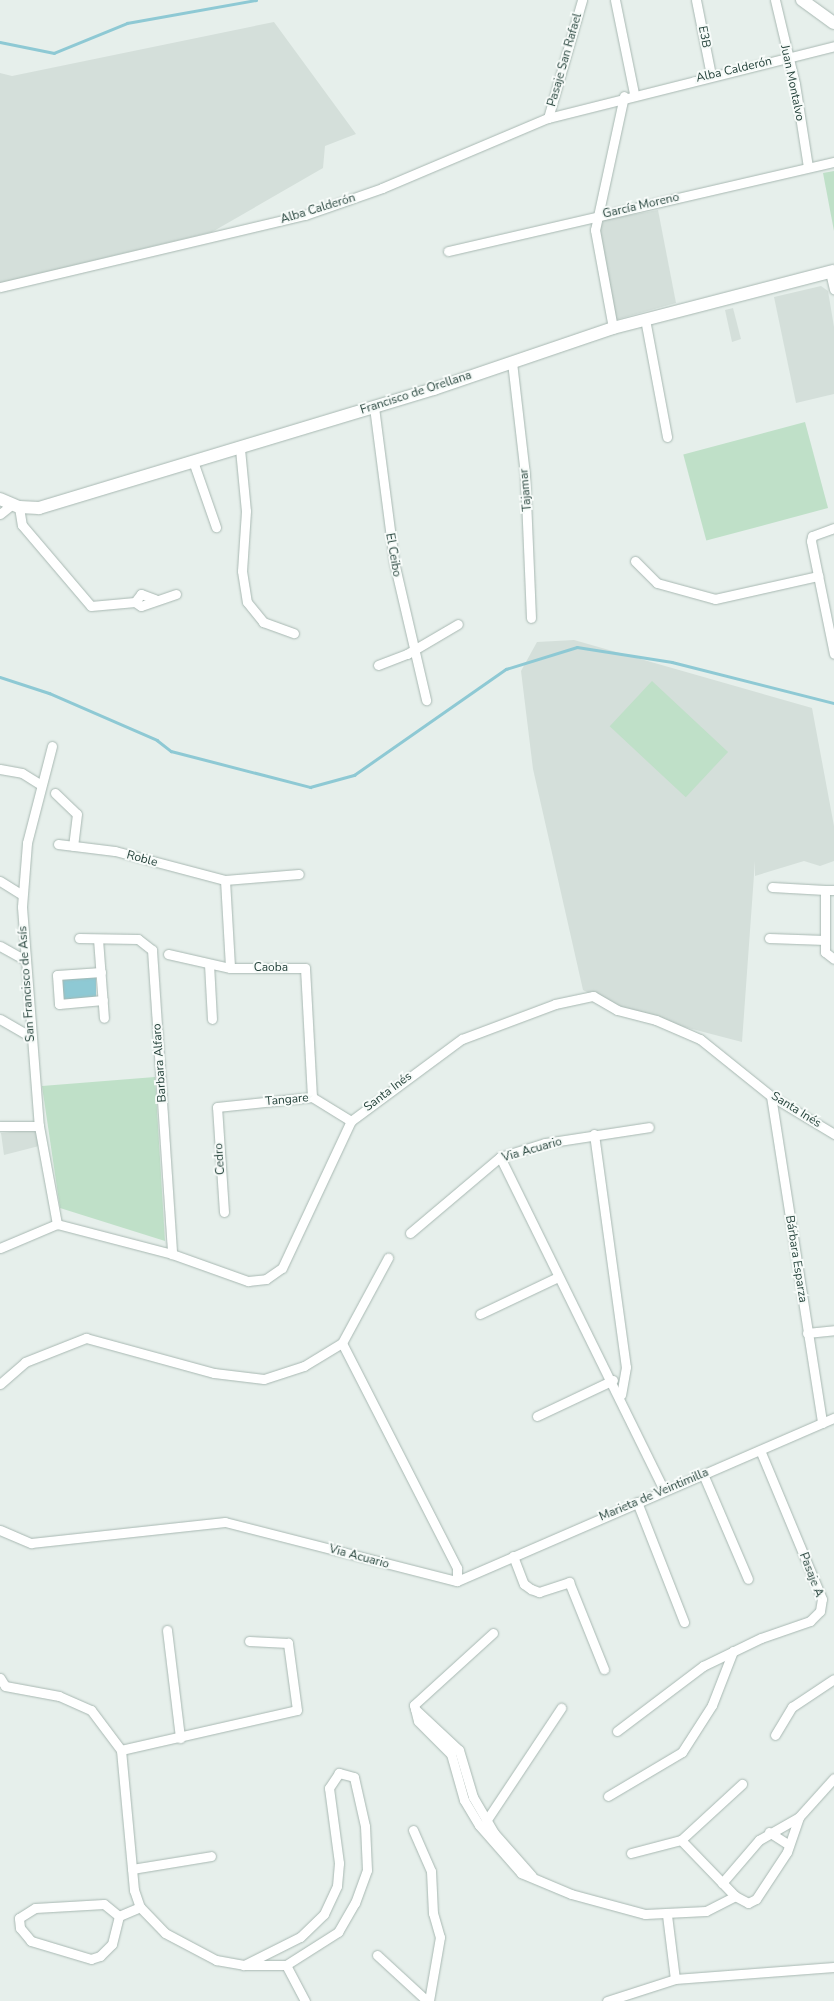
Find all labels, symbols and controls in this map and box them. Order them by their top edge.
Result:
street label: Pasaje San Rafael [545,12,585,108]
street label: E3B [695,25,713,49]
street label: Juan Montalvo [777,44,807,122]
street label: Alba Calderón [695,54,773,86]
street label: García Moreno [601,190,681,222]
street label: Alba Calderón [279,191,357,227]
street label: Francisco de Orellana [359,368,473,418]
street label: Tajamar [517,468,535,512]
street label: El Ceibo [382,532,404,578]
street label: Roble [125,848,159,870]
street label: San Francisco de Asís [16,926,38,1042]
street label: Caoba [254,961,288,975]
street label: Barbara Alfaro [150,1023,170,1103]
street label: Santa Inés [361,1069,415,1115]
street label: Santa Inés [768,1089,824,1131]
street label: Tangare [265,1091,309,1109]
street label: Via Acuario [500,1135,564,1165]
street label: Cedro [212,1143,228,1175]
street label: Bárbara Esparza [782,1214,810,1304]
street label: Marieta de Veintimilla [597,1465,711,1525]
street label: Via Acuario [327,1542,391,1572]
street label: Pasaje A [796,1551,826,1599]

